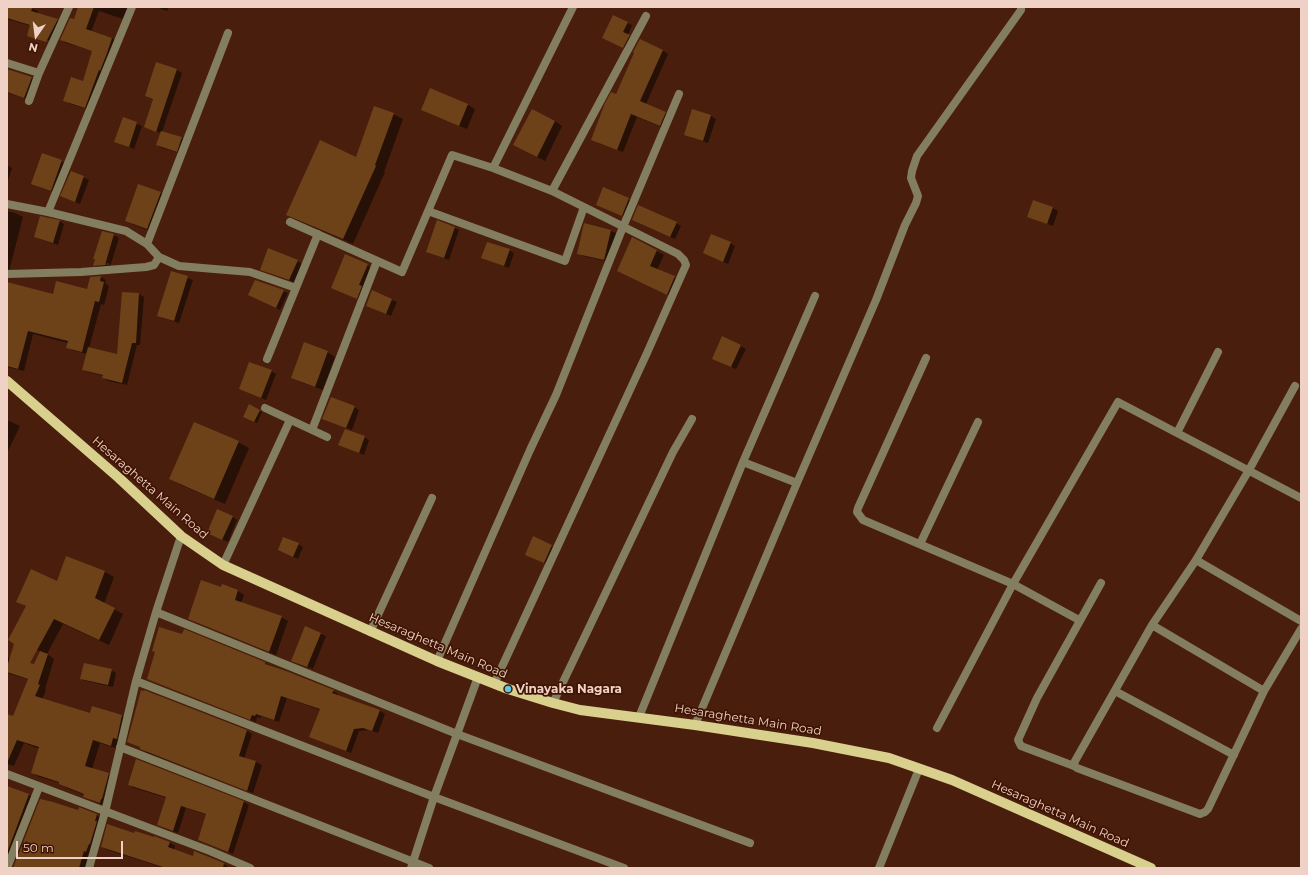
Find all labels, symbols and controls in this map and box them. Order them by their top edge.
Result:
north arrow [16,16,56,56]
text: N [27,40,39,56]
street label: Hesaraghetta Main Road [89,434,211,542]
street label: Hesaraghetta Main Road [367,610,509,682]
place label: Vinayaka Nagara [516,682,622,696]
marker: Vinayaka Nagara [503,684,513,694]
street label: Hesaraghetta Main Road [673,701,823,739]
street label: Hesaraghetta Main Road [989,777,1131,851]
scale bar [18,833,125,859]
text: 50 m [23,840,54,855]

